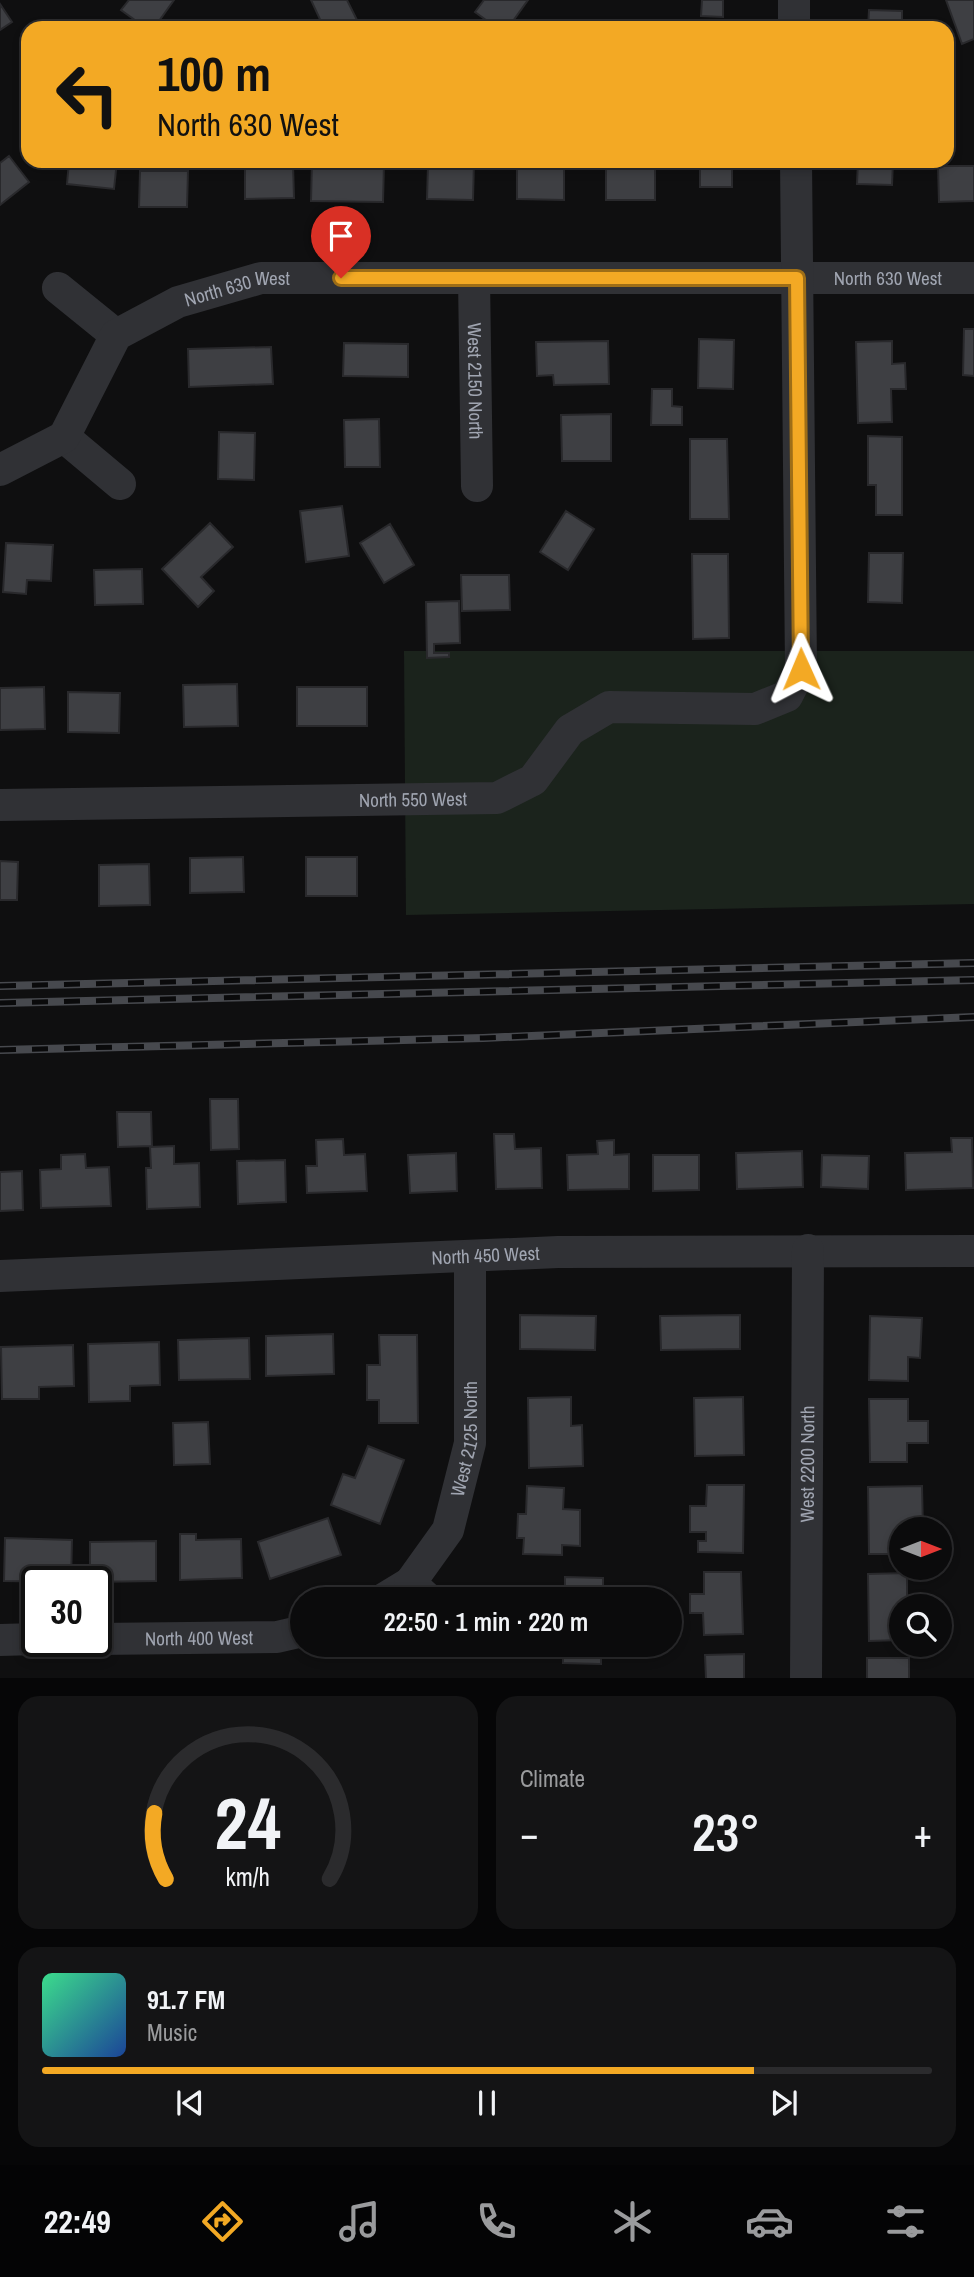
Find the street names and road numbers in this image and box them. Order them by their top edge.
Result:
street label: North 630 West [181,265,291,312]
street label: North 630 West [834,265,943,291]
street label: West 2150 North [462,322,489,440]
street label: North 550 West [359,785,468,813]
street label: North 450 West [431,1240,541,1270]
street label: West 2125 North [444,1381,483,1499]
street label: West 2200 North [794,1406,820,1522]
street label: North 400 West [145,1624,254,1651]

